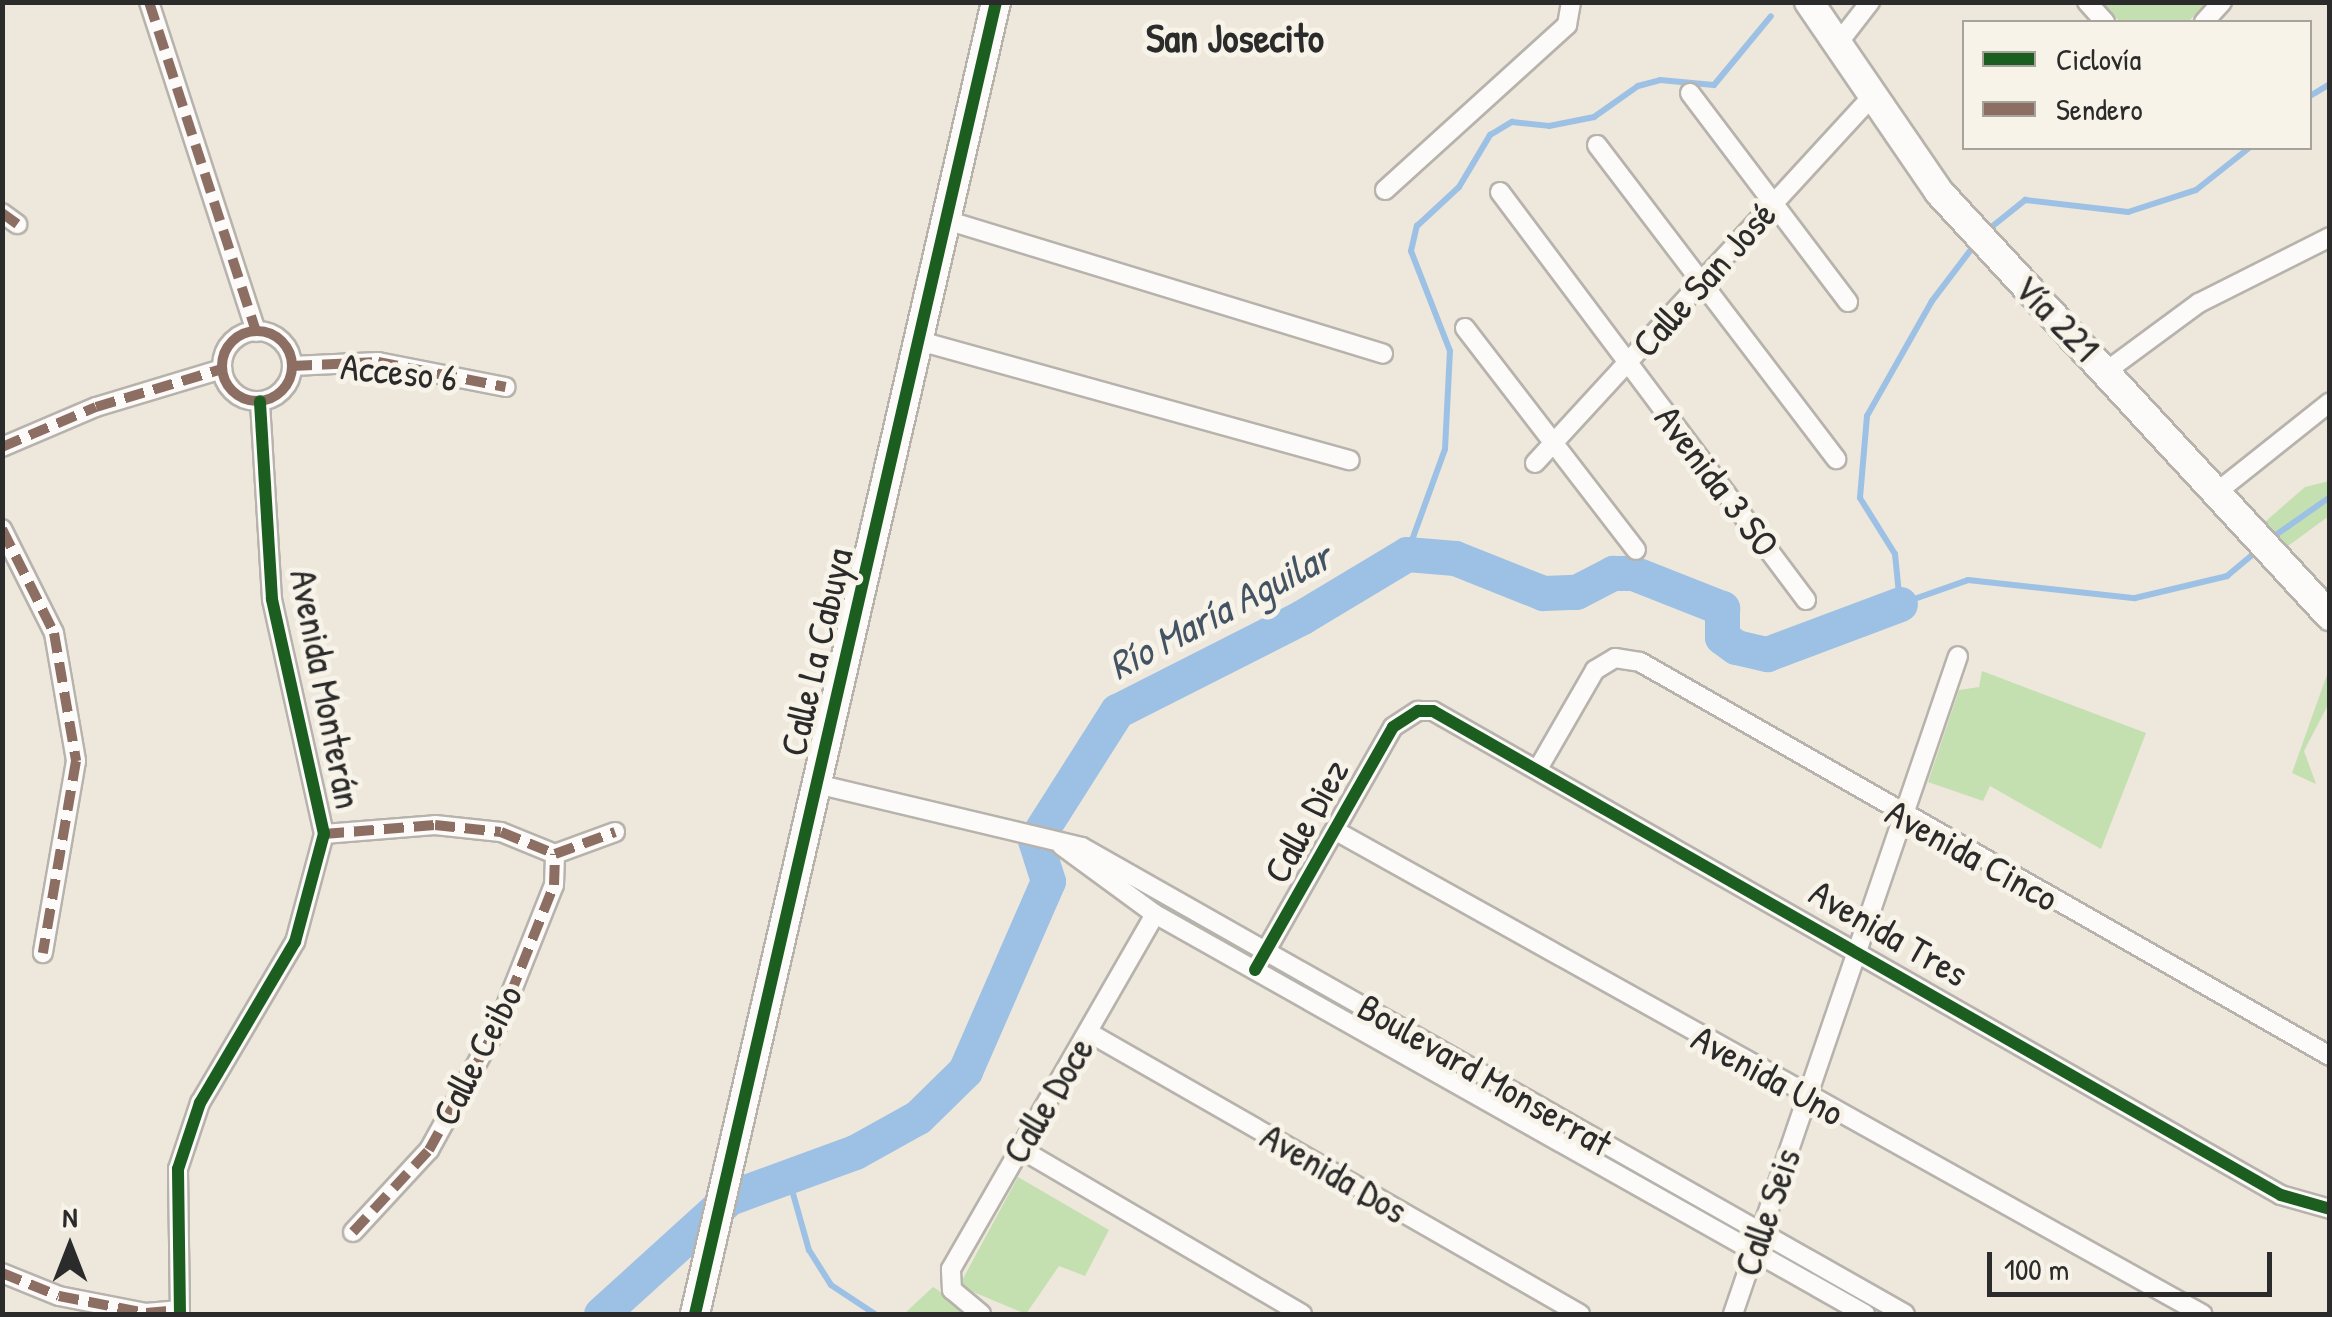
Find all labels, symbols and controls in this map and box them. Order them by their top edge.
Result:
district label: San Josecito [1146,13,1324,61]
legend [1962,20,2312,150]
text: Ciclovía [2056,39,2141,79]
text: Sendero [2056,89,2143,129]
street label: Calle San José [1622,192,1786,366]
street label: Vía 221 [2005,265,2109,371]
street label: Acceso 6 [338,343,460,401]
street label: Avenida 3 SO [1645,396,1789,566]
water label: Río María Aguilar [1100,531,1338,689]
street label: Calle La Cabuya [770,544,862,760]
street label: Avenida Monterán [280,565,372,813]
street label: Calle Diez [1254,751,1358,891]
street label: Avenida Cinco [1878,789,2066,921]
street label: Avenida Tres [1802,869,1976,997]
street label: Calle Ceibo [422,977,532,1133]
street label: Boulevard Monserrat [1350,984,1620,1166]
street label: Avenida Uno [1684,1015,1852,1135]
street label: Calle Doce [993,1029,1103,1171]
street label: Avenida Dos [1253,1113,1415,1233]
street label: Calle Seis [1724,1142,1810,1282]
north arrow [20,1197,120,1297]
text: N [63,1198,77,1236]
scale bar [1992,1232,2277,1294]
text: 100 m [2004,1249,2069,1289]

